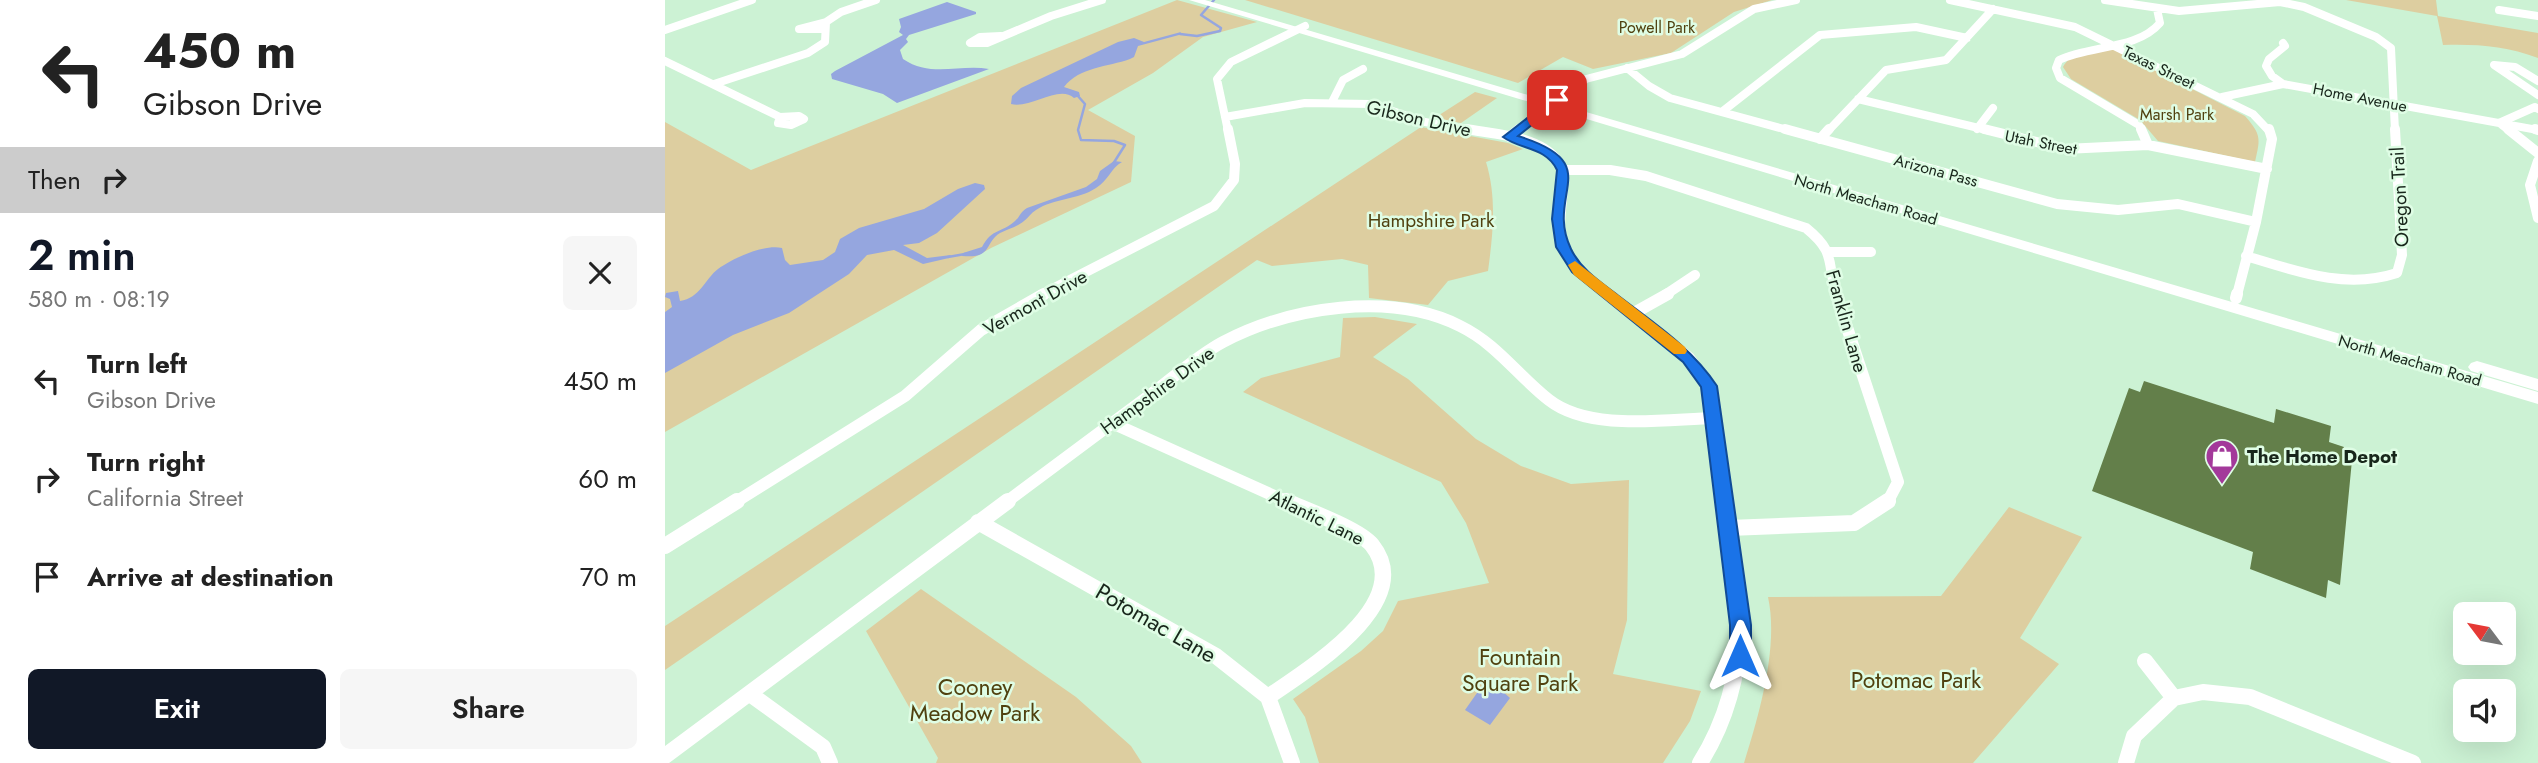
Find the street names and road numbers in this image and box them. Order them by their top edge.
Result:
street label: Texas Street [2119,40,2199,95]
street label: Home Avenue [2311,77,2409,118]
street label: Gibson Drive [1364,93,1474,144]
street label: Utah Street [2003,124,2079,161]
street label: Oregon Trail [2383,146,2416,248]
street label: Arizona Pass [1891,148,1980,193]
street label: North Meacham Road [1792,168,1940,231]
street label: Vermont Drive [978,263,1092,342]
street label: Franklin Lane [1819,267,1874,376]
street label: North Meacham Road [2336,329,2484,392]
street label: Hampshire Drive [1095,340,1220,441]
street label: Atlantic Lane [1265,483,1369,552]
street label: Potomac Lane [1089,575,1223,671]

